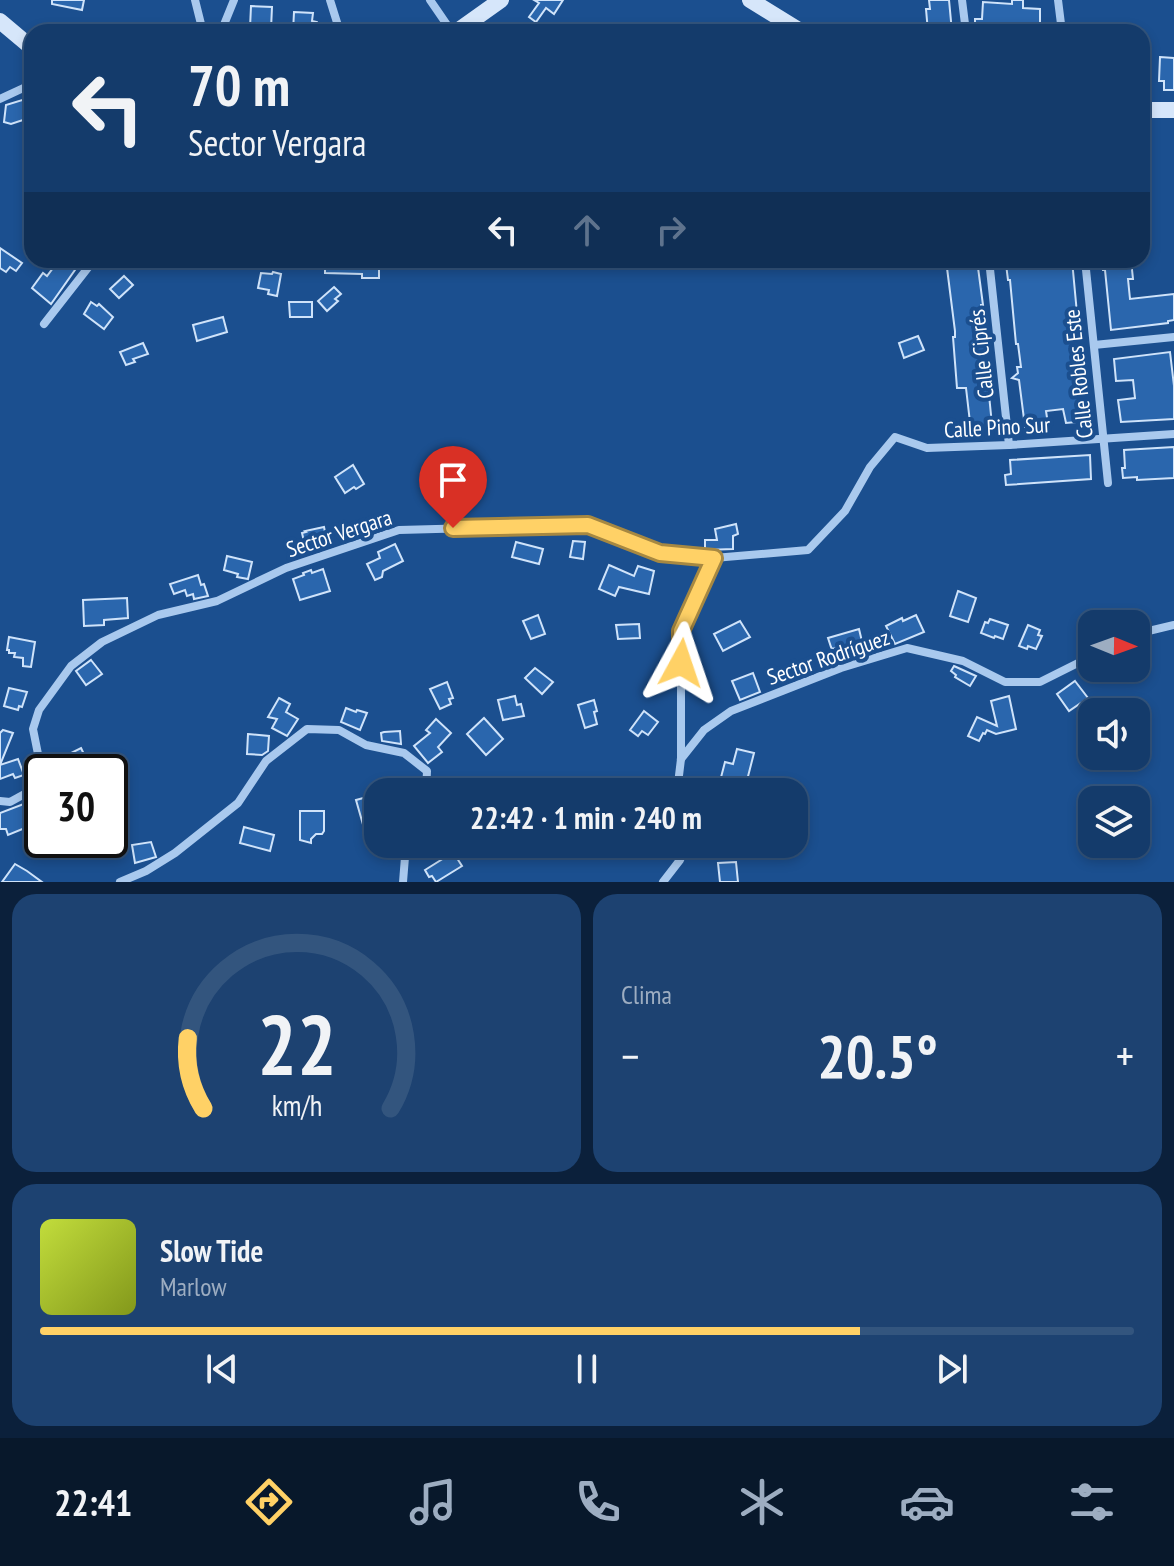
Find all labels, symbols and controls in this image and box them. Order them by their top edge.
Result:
text: 70 m [188,49,290,121]
icon: left [56,56,160,160]
text: Sector Vergara [188,119,366,166]
icon: left [481,208,525,252]
icon: ahead [565,208,609,252]
icon: right [649,208,693,252]
street label: Calle Ciprés [962,308,1000,400]
street label: Calle Robles Este [1057,308,1099,440]
street label: Calle Pino Sur [943,410,1051,444]
pin [419,446,487,528]
icon: arrive [431,458,475,502]
street label: Sector Vergara [283,503,395,563]
north arrow [1078,610,1150,682]
map controls [1078,610,1150,858]
position arrow [639,621,723,705]
street label: Sector Rodríguez [763,623,893,691]
button: sound [1078,698,1150,770]
speed limit sign: 30 [24,754,128,858]
button: layers [1078,786,1150,858]
text: 22:42 · 1 min · 240 m [470,798,702,837]
text: Clima [621,978,672,1011]
text: 22 [257,990,336,1098]
text: 20.5° [817,1017,938,1095]
text: − [621,1027,639,1084]
text: + [1116,1027,1134,1084]
text: km/h [271,1087,322,1124]
text: Slow Tide [160,1231,263,1270]
text: Marlow [160,1270,226,1303]
icon: previous [200,1347,244,1391]
icon: pause [565,1347,609,1391]
icon: next [930,1347,974,1391]
icon: directions [241,1474,297,1530]
icon: music [405,1474,461,1530]
icon: phone [570,1474,626,1530]
icon: climate [734,1474,790,1530]
icon: car [899,1474,955,1530]
icon: filters [1064,1474,1120,1530]
text: 22:41 [54,1479,132,1526]

